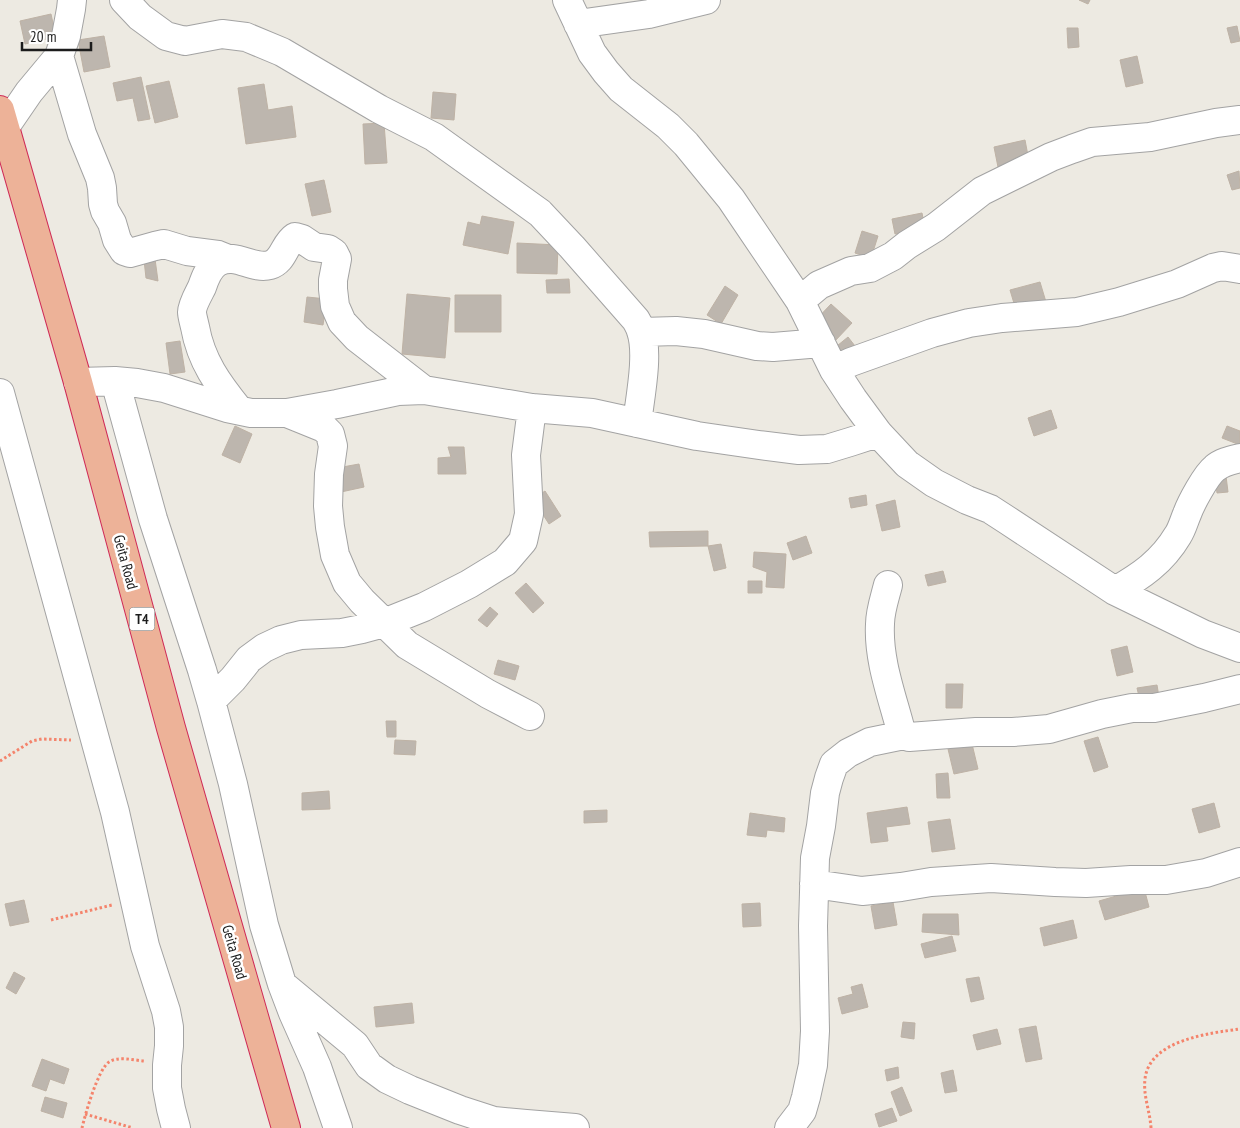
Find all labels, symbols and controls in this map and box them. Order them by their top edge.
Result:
scale bar [22,20,91,52]
text: 20 m [30,27,56,46]
street label: Geita Road [110,533,142,591]
road number: T4 [130,608,154,630]
street label: Geita Road [218,923,252,981]

